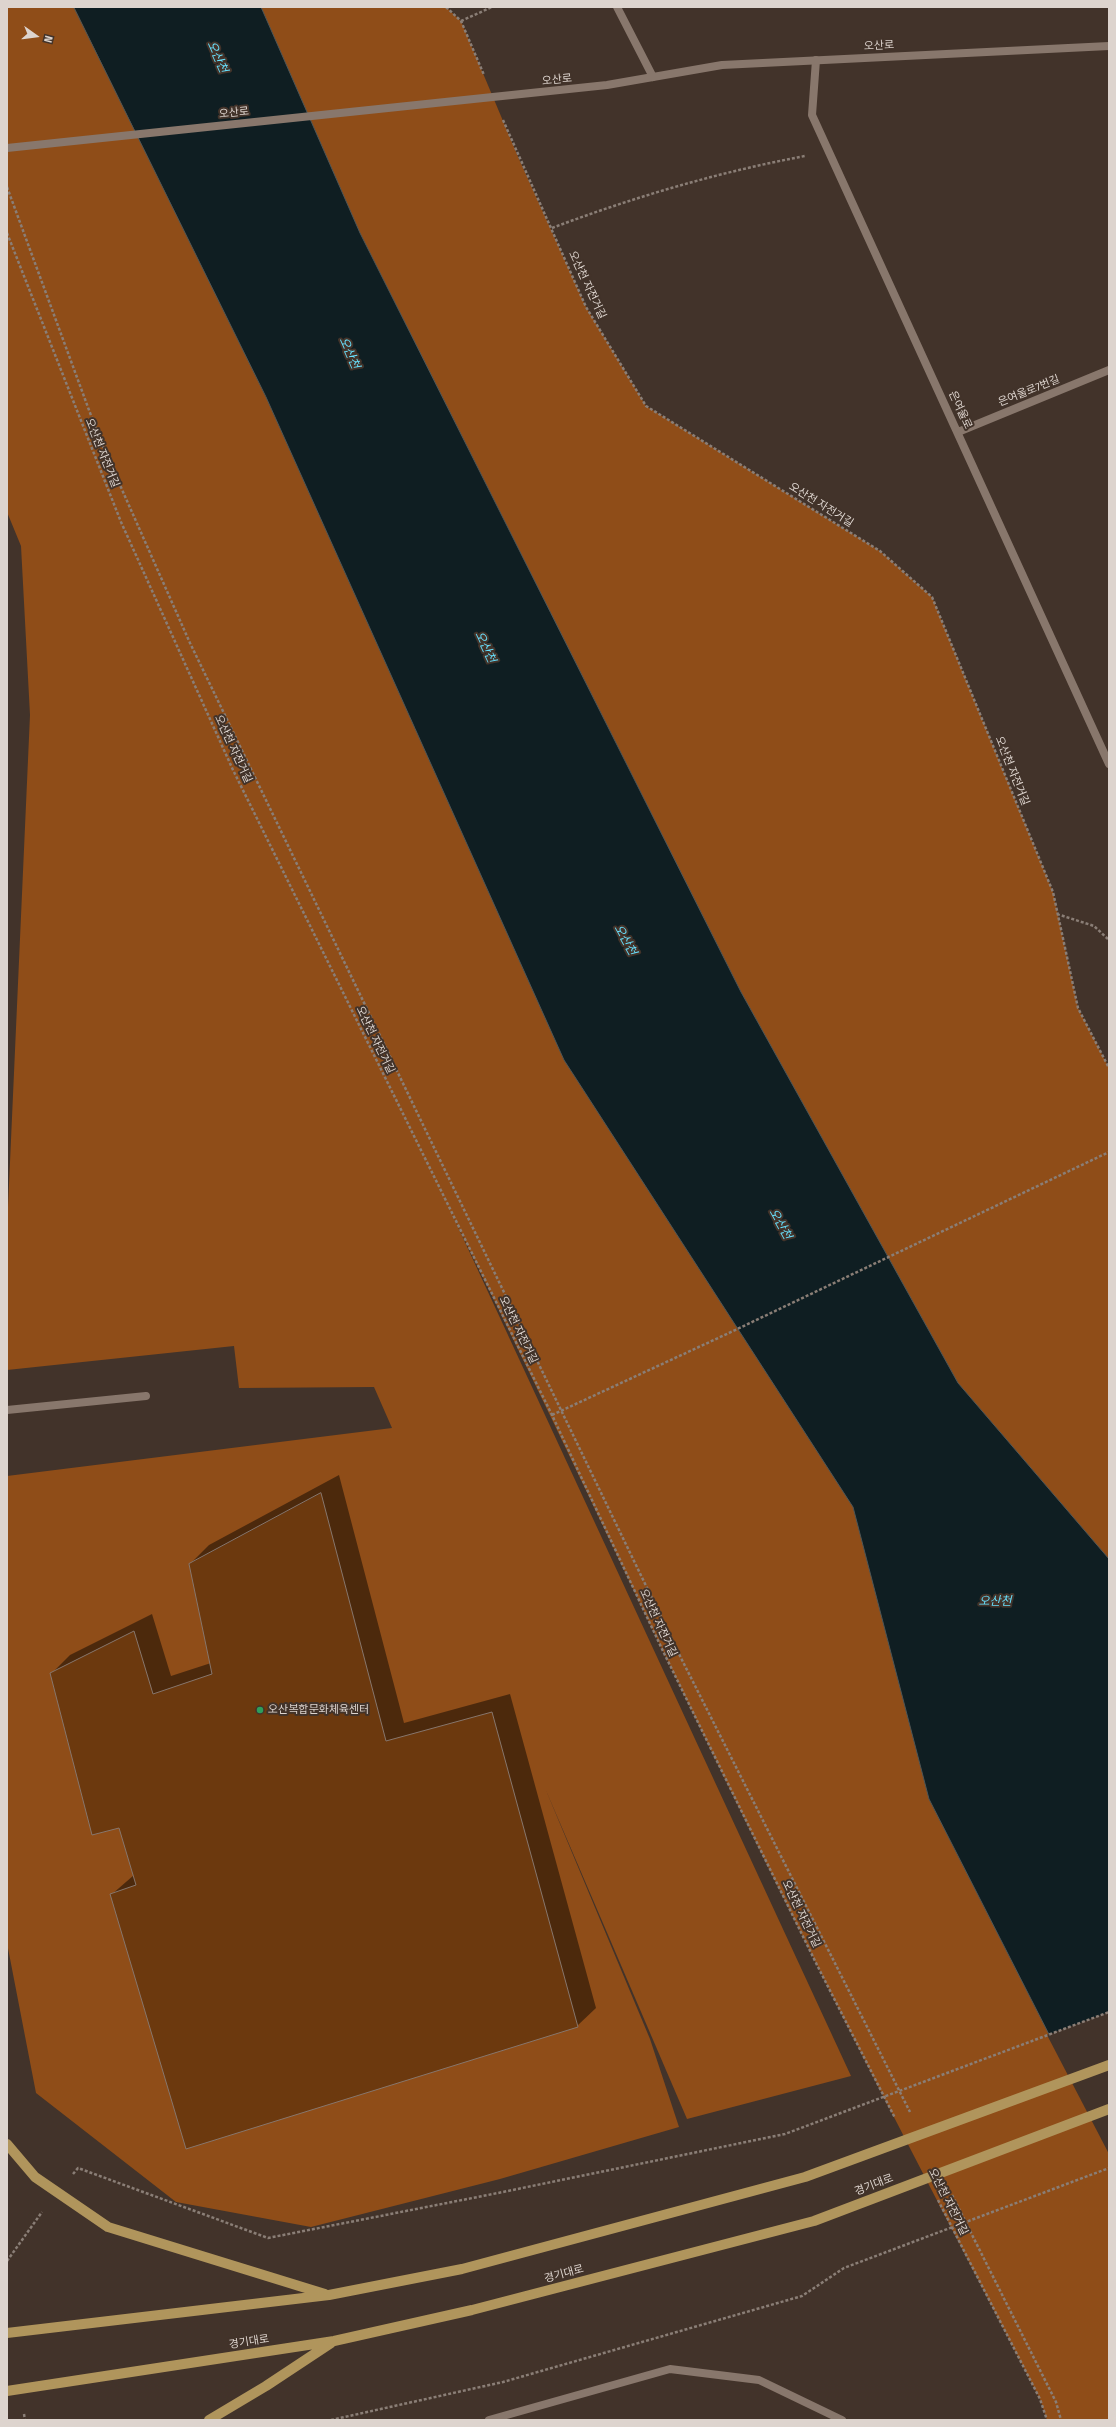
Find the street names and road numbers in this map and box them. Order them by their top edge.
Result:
street label: 오산로 [863,39,895,53]
street label: 오산로 [541,72,573,88]
street label: 오산로 [218,105,250,121]
street label: 오산천 자전거길 [566,249,608,321]
street label: 은여울로7번길 [996,373,1062,409]
street label: 은여울로 [945,389,975,431]
street label: 오산천 자전거길 [82,416,122,490]
street label: 오산천 자전거길 [786,480,856,530]
street label: 오산천 자전거길 [212,713,254,785]
street label: 오산천 자전거길 [992,734,1032,808]
street label: 오산천 자전거길 [353,1004,397,1076]
street label: 오산천 자전거길 [496,1294,540,1366]
street label: 오산천 자전거길 [637,1587,679,1659]
street label: 오산천 자전거길 [779,1878,823,1950]
street label: 오산천 자전거길 [925,2166,971,2238]
street label: 경기대로 [853,2172,895,2198]
street label: 경기대로 [543,2262,585,2286]
street label: 경기대로 [228,2332,270,2352]

